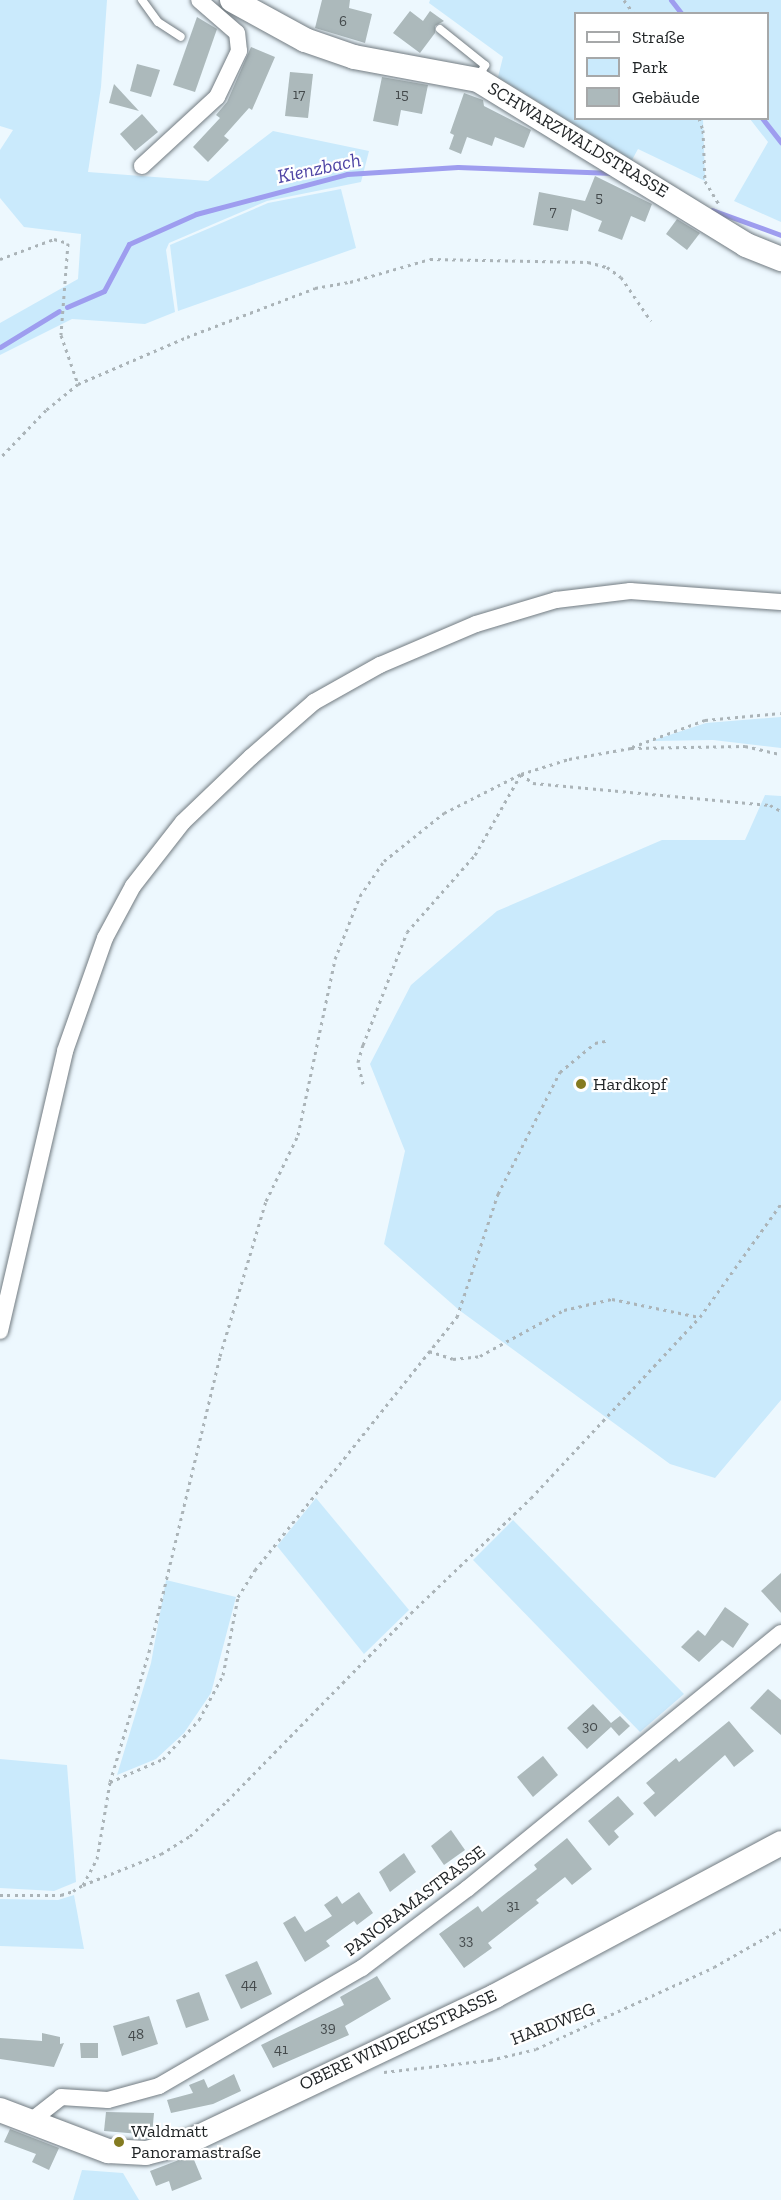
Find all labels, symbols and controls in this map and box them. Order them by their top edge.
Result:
legend [574,12,769,120]
house number: 6 [339,13,347,31]
text: Straße [632,26,685,48]
text: Park [632,56,668,78]
street label: SCHWARZWALDSTRASSE [484,77,672,203]
house number: 17 [293,86,305,104]
house number: 15 [395,86,409,104]
text: Gebäude [632,86,700,108]
water label: Kienzbach [275,147,363,189]
house number: 5 [595,189,603,207]
house number: 7 [549,203,557,221]
place label: Hardkopf [593,1073,666,1095]
marker: Hardkopf [574,1077,588,1091]
house number: 30 [582,1718,598,1736]
street label: PANORAMASTRASSE [340,1841,490,1961]
house number: 31 [506,1897,520,1915]
house number: 33 [459,1932,473,1950]
house number: 44 [241,1976,257,1994]
street label: OBERE WINDECKSTRASSE [296,1985,500,2095]
street label: HARDWEG [508,1998,598,2050]
house number: 39 [320,2019,336,2037]
house number: 48 [128,2026,144,2044]
house number: 41 [274,2041,288,2059]
place label: Waldmatt Panoramastraße [131,2121,261,2164]
marker: Waldmatt Panoramastraße [112,2135,126,2149]

